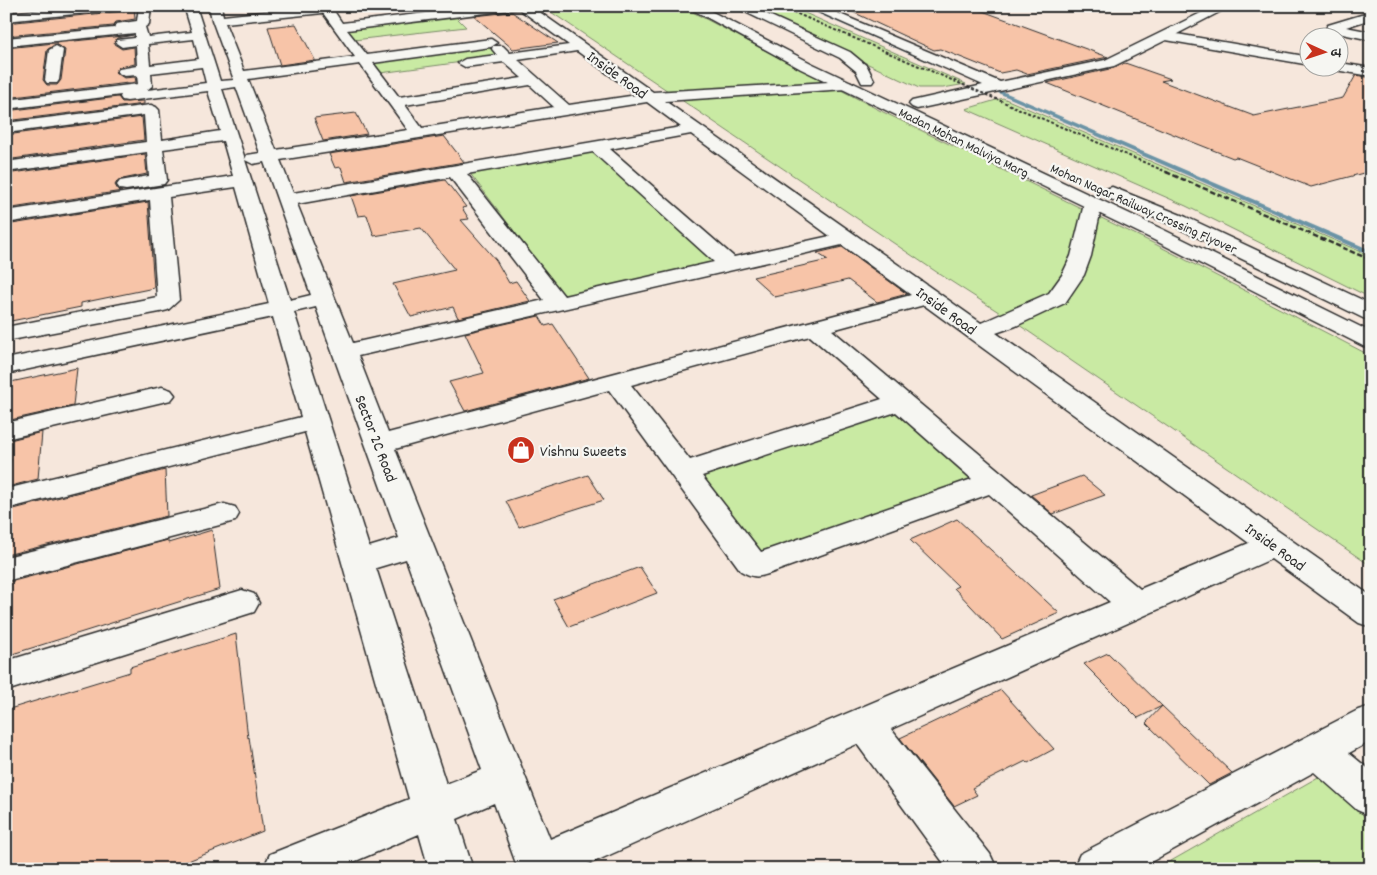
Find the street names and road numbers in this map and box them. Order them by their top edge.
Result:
street label: Inside Road [581,46,652,106]
street label: Madan Mohan Malviya Marg [895,104,1032,184]
street label: Mohan Nagar Railway Crossing Flyover [1047,159,1241,260]
street label: Inside Road [910,282,981,342]
street label: Sector 2C Road [348,392,402,486]
street label: Inside Road [1239,518,1310,578]

